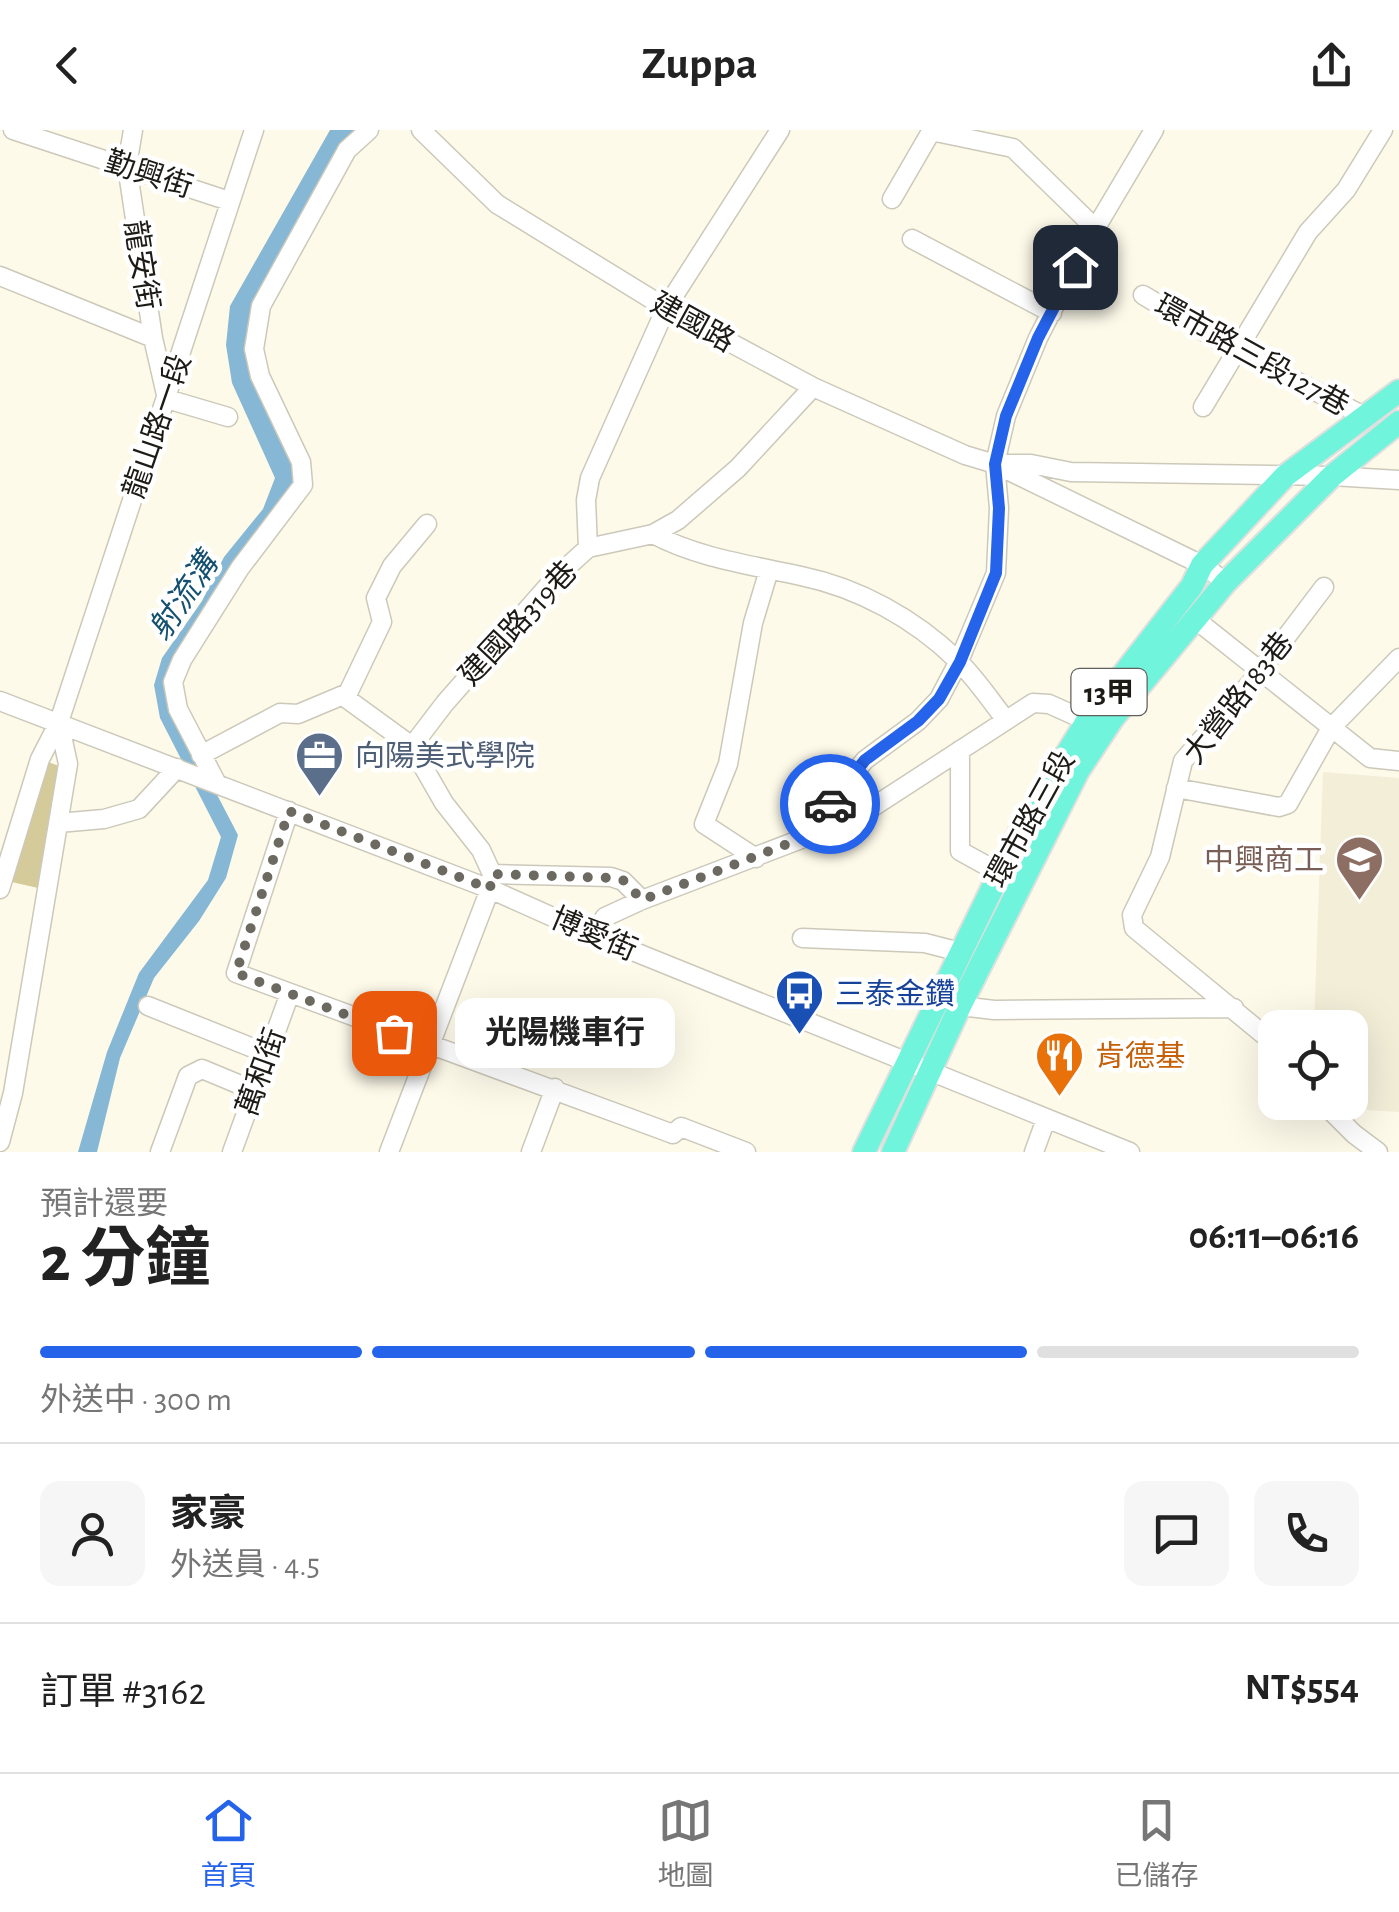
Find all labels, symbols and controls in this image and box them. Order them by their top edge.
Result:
icon: back [40,38,95,93]
icon: share [1304,38,1359,93]
text: Zuppa [642,42,757,87]
street label: 勤興街 [101,145,197,203]
street label: 龍安街 [119,218,165,312]
pin [1033,225,1118,310]
icon: home [1048,240,1103,295]
street label: 建國路 [646,286,740,358]
street label: 環市路三段127巷 [1150,289,1354,421]
street label: 龍山路一段 [117,350,197,502]
water label: 射流溝 [143,544,226,645]
street label: 建國路319巷 [453,555,583,691]
street label: 大營路183巷 [1177,626,1299,770]
road number: 13甲 [1072,669,1146,715]
office icon: 向陽美式學院 [294,730,346,798]
place label: 向陽美式學院 [355,740,535,772]
street label: 環市路三段 [980,746,1080,892]
courier [780,754,880,854]
icon: car [803,777,858,832]
school or university icon: 中興商工 [1333,834,1385,902]
place label: 中興商工 [1204,844,1324,876]
street label: 博愛街 [546,902,642,966]
bus stop icon: 三泰金鑽 [774,968,826,1036]
place label: 三泰金鑽 [835,978,955,1010]
pin [352,991,437,1076]
callout: 光陽機車行 [454,998,674,1068]
icon: bag [367,1006,422,1061]
map controls [1258,1010,1368,1120]
button: locate [1258,1010,1368,1120]
text: 光陽機車行 [485,1017,645,1049]
street label: 萬和街 [232,1025,291,1120]
restaurant icon: 肯德基 [1034,1030,1086,1098]
place label: 肯德基 [1095,1040,1185,1072]
text: 預計還要 [40,1188,168,1220]
text: 06:11–06:16 [1188,1218,1359,1256]
text: 2 分鐘 [40,1228,210,1293]
text: 外送中 · 300 m [40,1384,232,1416]
button: person [40,1481,145,1586]
button: chat [1124,1481,1229,1586]
button: phone [1254,1481,1359,1586]
text: 家豪 [170,1496,246,1534]
text: 外送員 · 4.5 [170,1549,320,1581]
text: NT$554 [1245,1669,1359,1707]
text: 訂單 #3162 [40,1674,206,1712]
tab: 首頁 [200,1793,257,1894]
tab: 地圖 [657,1793,714,1894]
tab: 已儲存 [1114,1793,1199,1894]

